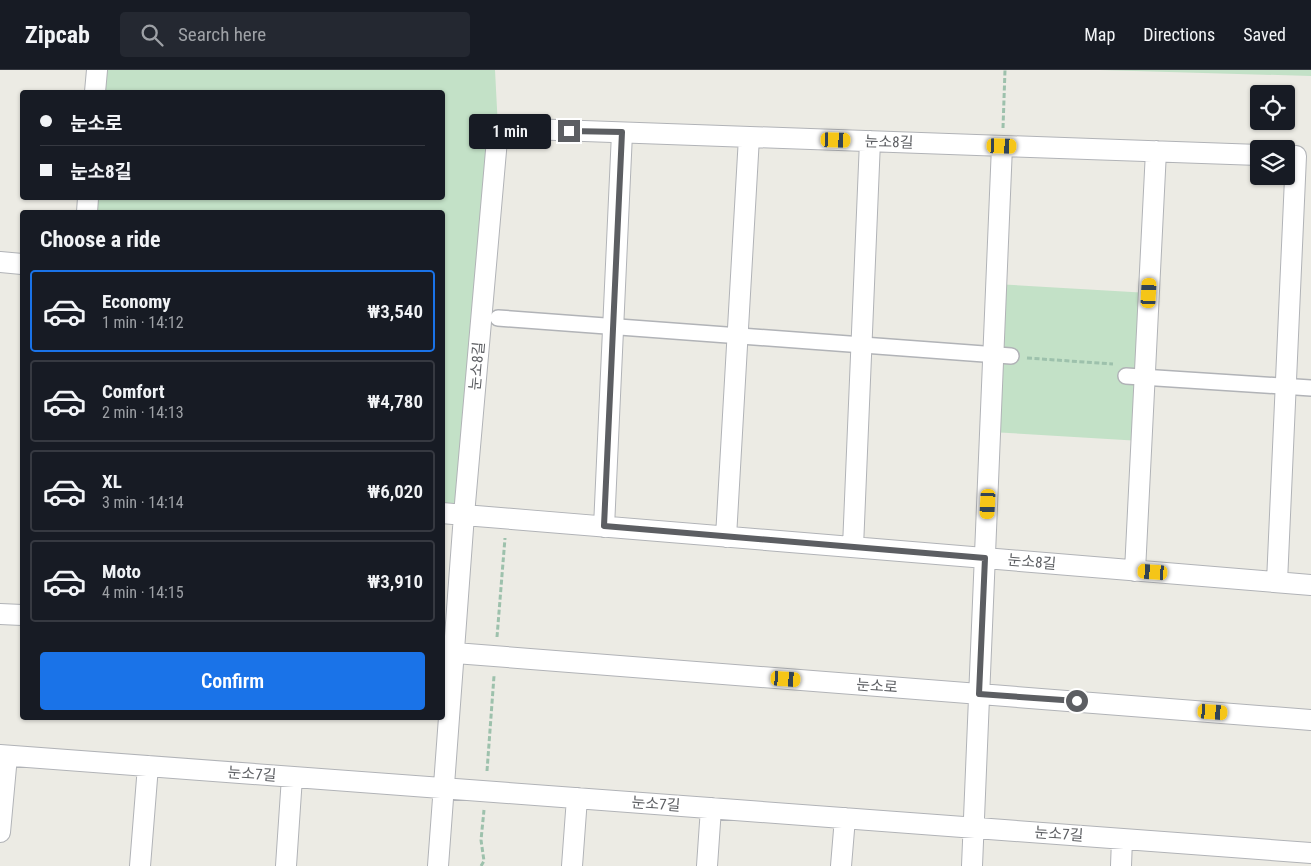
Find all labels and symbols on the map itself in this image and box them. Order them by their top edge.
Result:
callout: 1 min [469,114,552,148]
route end [558,120,580,142]
car [820,132,851,148]
street label: 눈소8길 [864,132,914,152]
car [986,138,1017,154]
car [1140,278,1157,308]
street label: 눈소8길 [466,341,488,391]
car [979,489,996,519]
street label: 눈소8길 [1007,551,1057,573]
car [1137,563,1168,581]
car [770,670,801,688]
street label: 눈소로 [856,676,898,696]
route start [1066,690,1088,712]
car [1197,703,1228,721]
street label: 눈소7길 [227,763,277,785]
street label: 눈소7길 [631,793,681,815]
street label: 눈소7길 [1034,823,1084,845]

